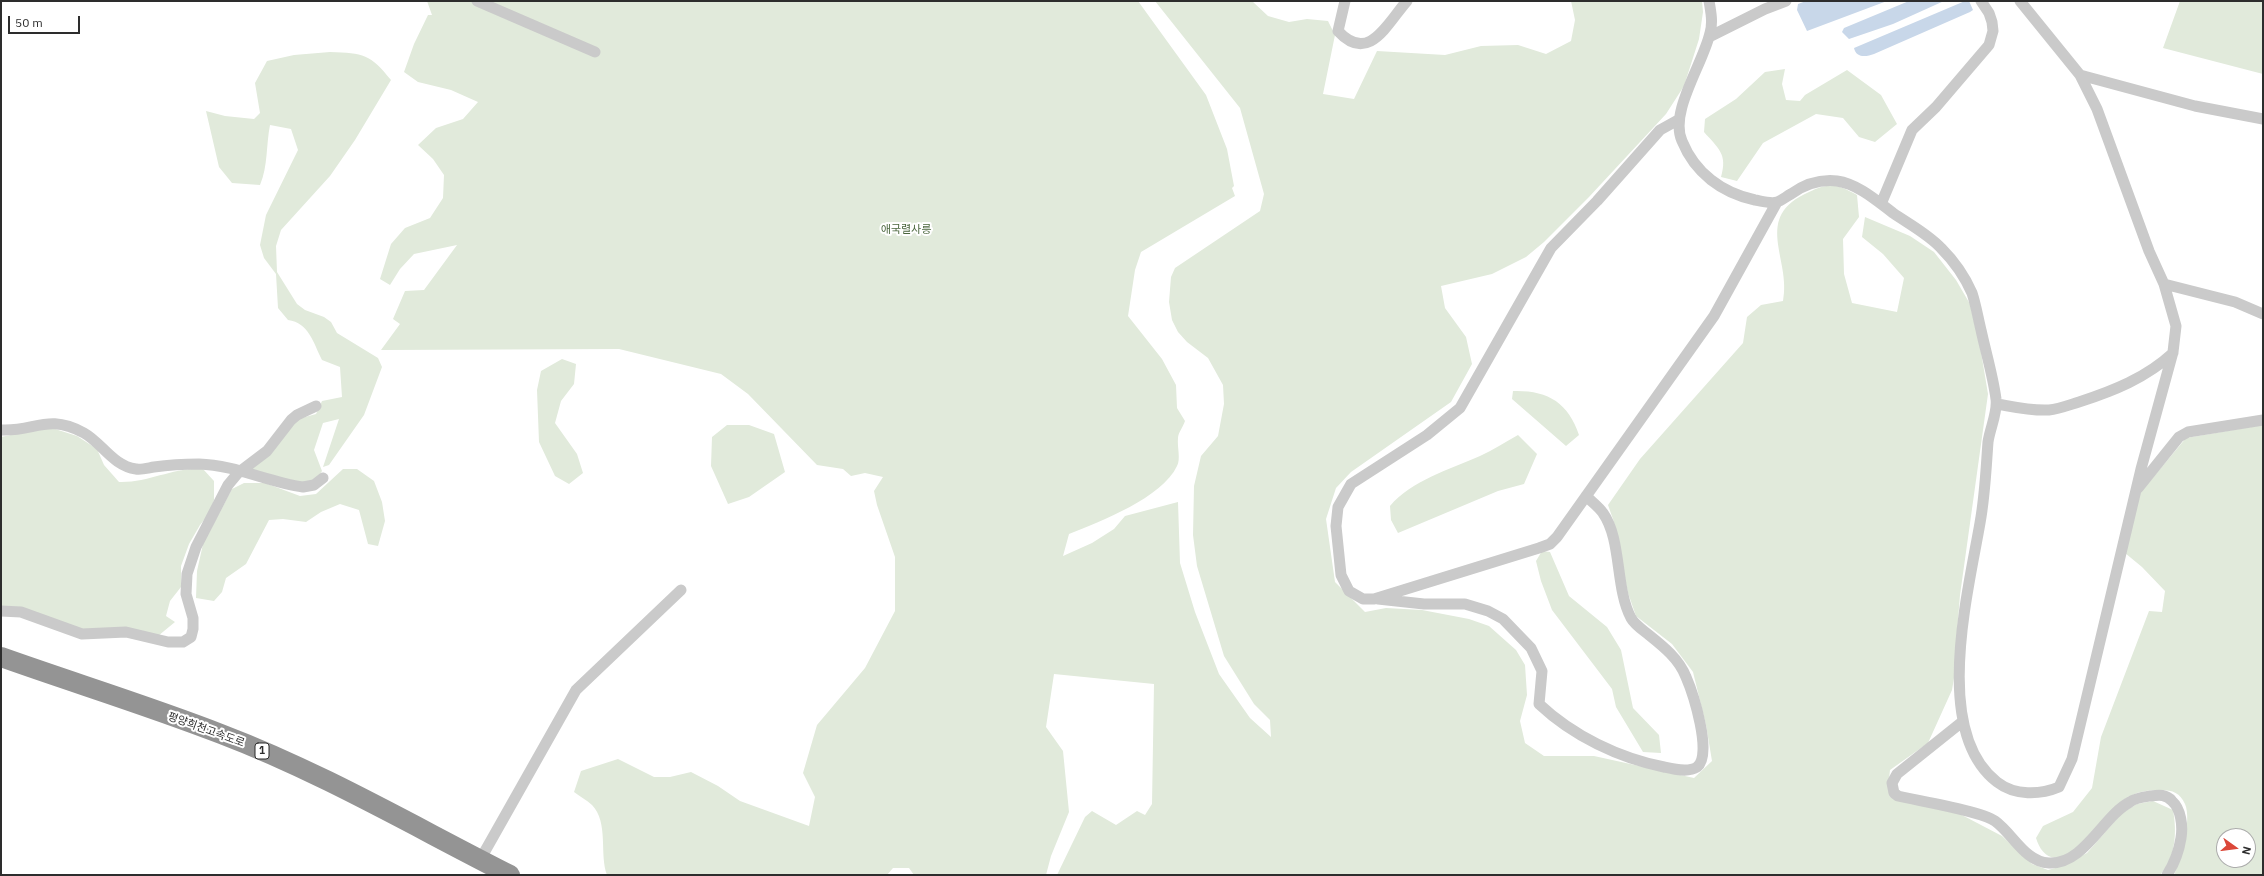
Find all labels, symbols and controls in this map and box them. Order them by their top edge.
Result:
scale bar [10,8,82,34]
text: 50 m [15,15,43,30]
park label: 애국렬사릉 [881,223,931,237]
street label: 평양희천고속도로 [166,710,246,750]
road number: 1 [255,743,269,759]
north arrow [2216,828,2256,868]
text: N [2239,845,2254,856]

